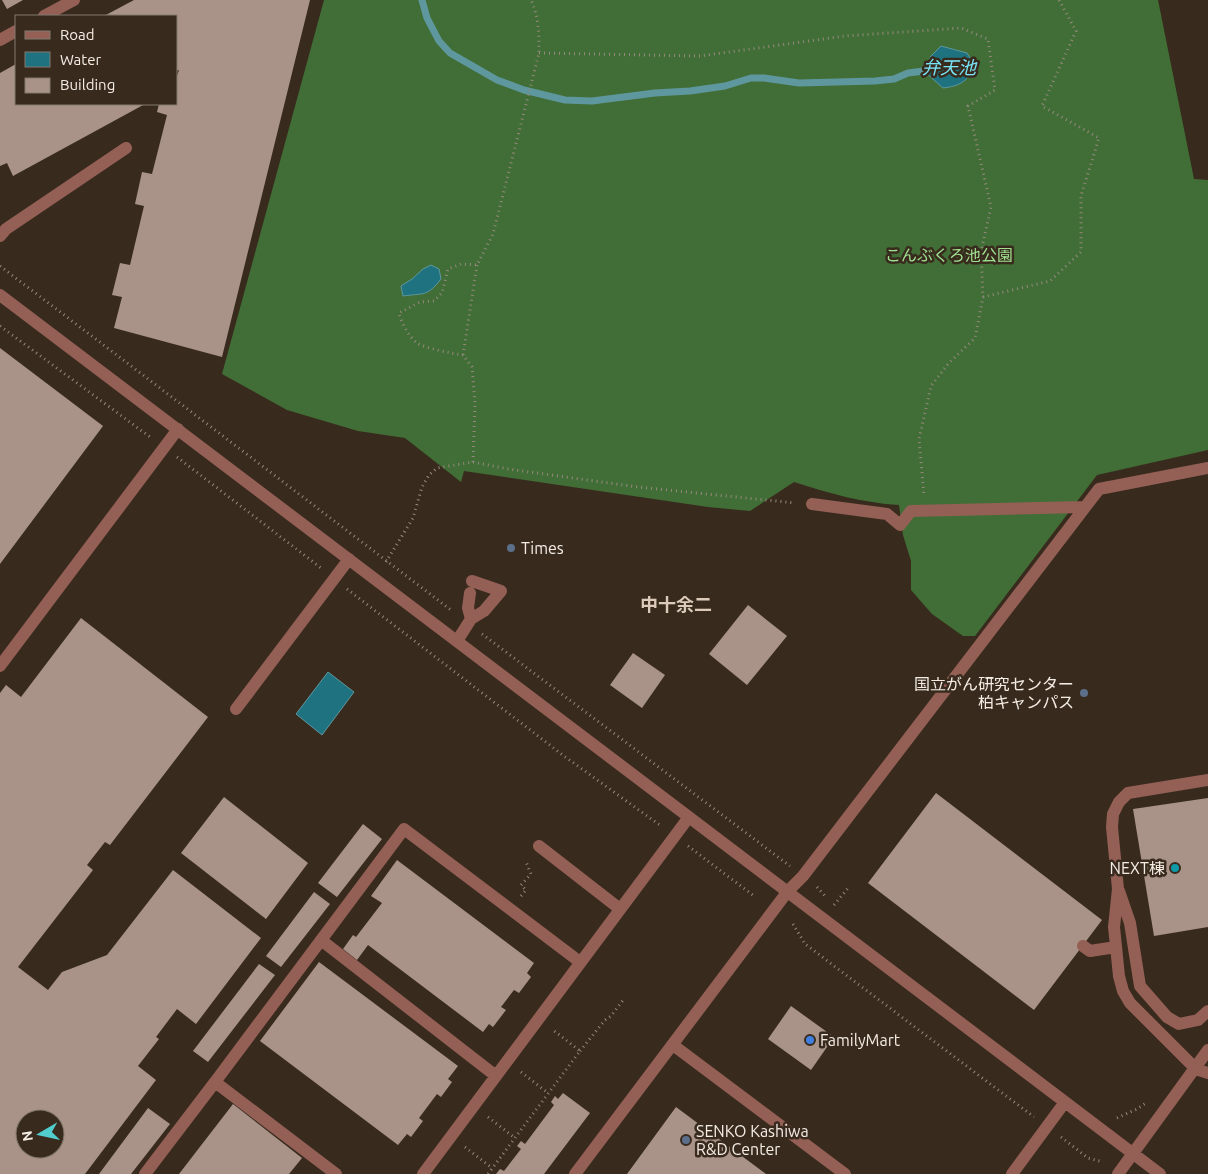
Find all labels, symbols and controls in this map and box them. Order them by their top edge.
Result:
legend [15,15,178,105]
text: Road [60,26,95,43]
text: Water [60,51,101,68]
water label: 弁天池 [922,57,978,77]
text: Building [60,76,115,93]
park label: こんぶくろ池公園 [885,246,1013,264]
place label: Times [521,539,564,557]
marker: Times [505,542,517,554]
district label: 中十余二 [640,594,712,614]
place label: 国立がん研究センター 柏キャンパス [914,675,1074,711]
marker: 国立がん研究センター 柏キャンパス [1078,687,1090,699]
place label: NEXT棟 [1110,859,1165,877]
marker: NEXT棟 [1169,862,1181,874]
place label: FamilyMart [820,1031,901,1049]
marker: FamilyMart [804,1034,816,1046]
north arrow [15,1109,65,1159]
place label: SENKO Kashiwa R&D Center [696,1122,809,1158]
text: N [18,1130,36,1142]
marker: SENKO Kashiwa R&D Center [680,1134,692,1146]

